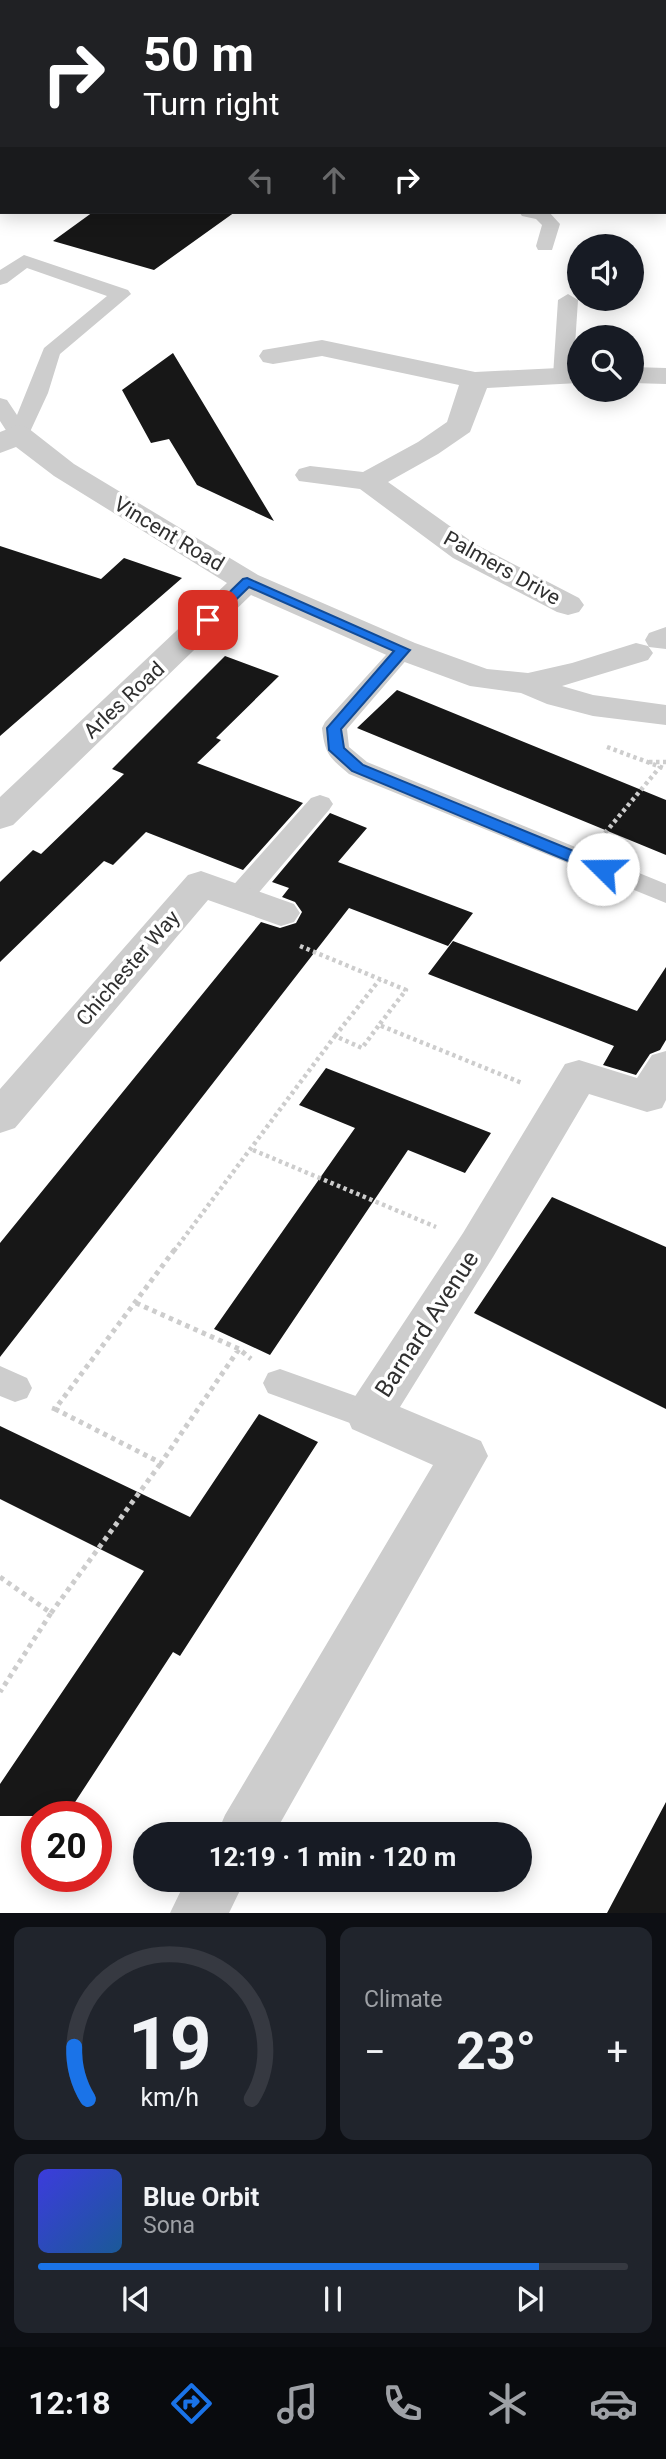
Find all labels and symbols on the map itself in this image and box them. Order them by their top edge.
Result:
street label: Vincent Road [110,492,228,576]
street label: Palmers Drive [440,526,564,610]
pin [178,590,238,650]
street label: Arles Road [79,657,169,743]
position arrow [566,832,640,906]
street label: Chichester Way [71,905,185,1030]
street label: Barnard Avenue [369,1246,485,1402]
speed limit sign: 20 [21,1801,112,1892]

